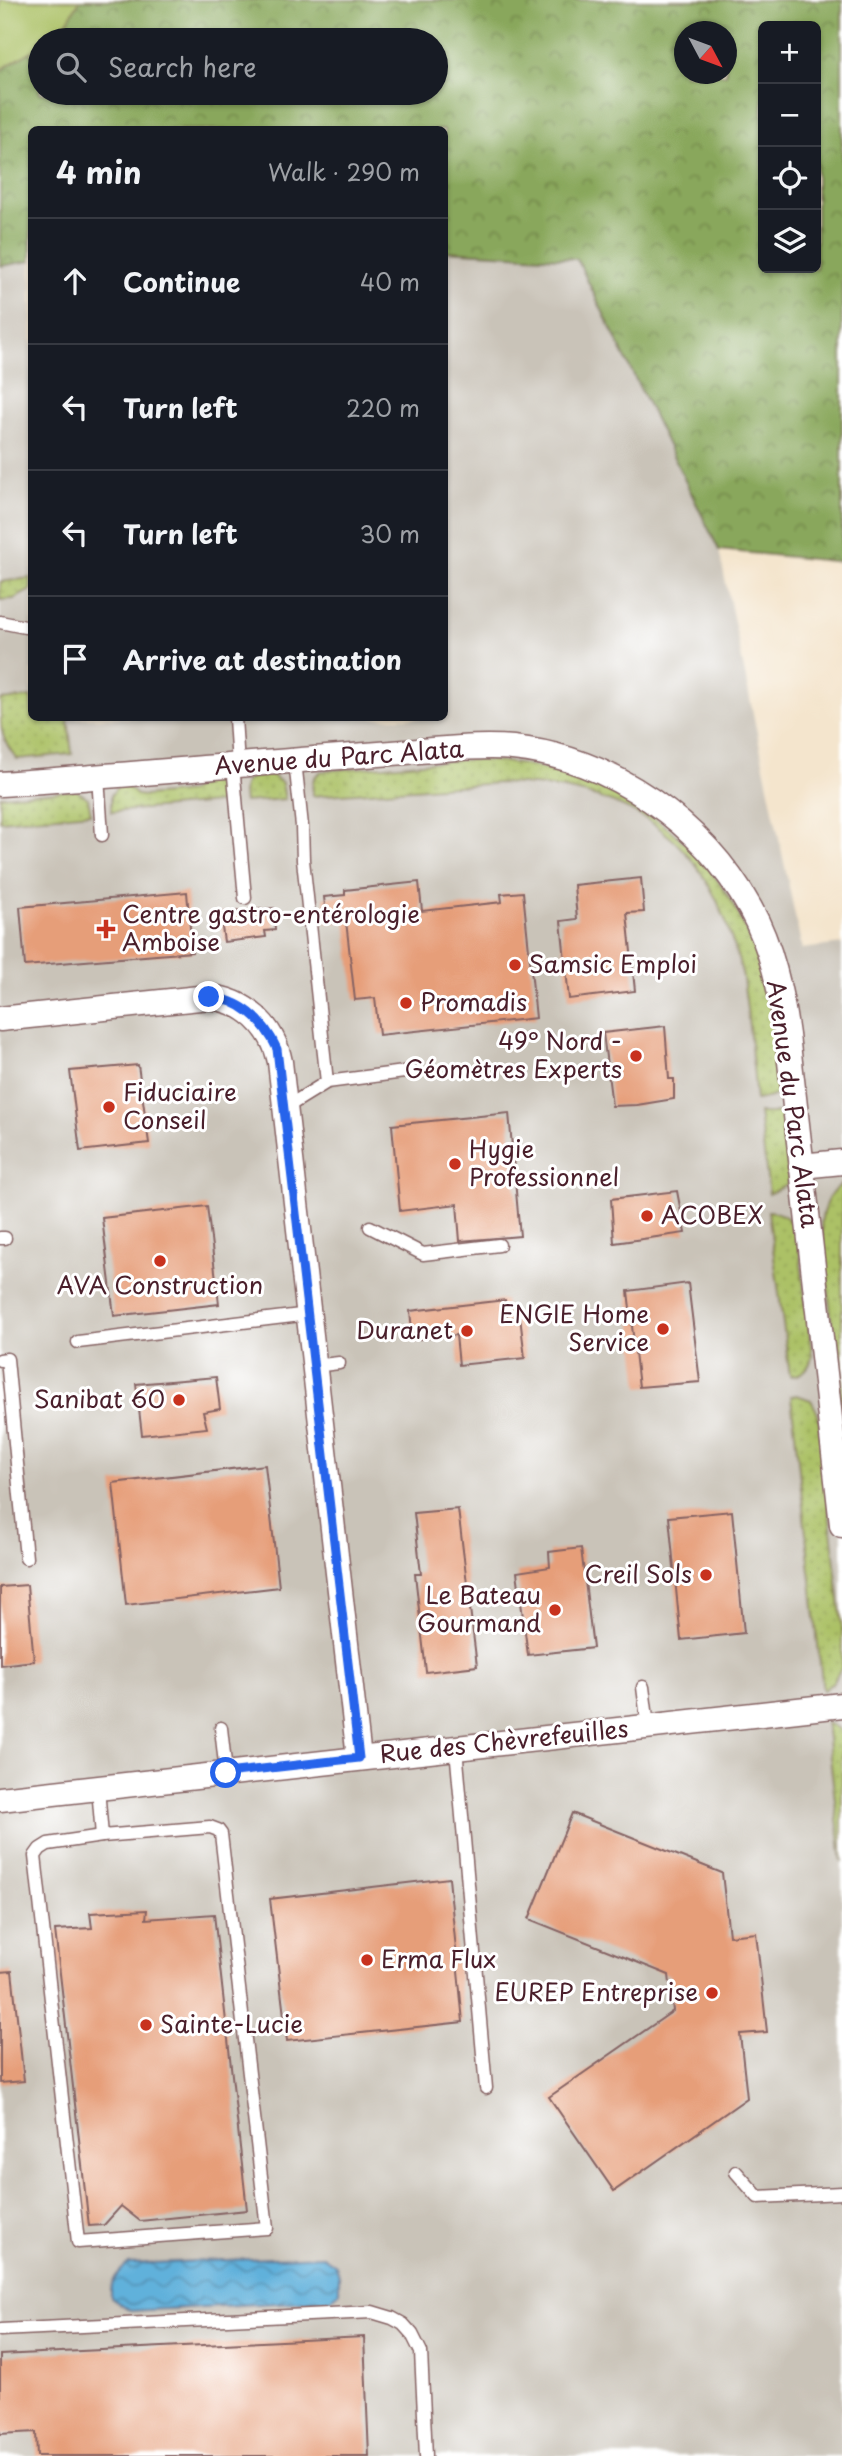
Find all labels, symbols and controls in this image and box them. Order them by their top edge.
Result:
north arrow [674,21,737,84]
map controls [758,21,821,273]
button: + [758,21,821,84]
search box [28,28,448,105]
text: Search here [108,47,257,86]
icon: search [52,48,90,86]
button: − [758,84,821,147]
button: locate [758,147,821,210]
text: 4 min [56,149,142,194]
text: Walk · 290 m [268,154,420,189]
button: layers [758,210,821,273]
icon: ahead [56,262,94,300]
text: Continue [123,262,240,301]
text: 40 m [360,264,420,299]
icon: left [56,388,94,426]
text: Turn left [123,388,238,427]
text: 220 m [346,390,420,425]
icon: left [56,514,94,552]
text: Turn left [123,514,238,553]
text: 30 m [359,516,420,551]
icon: arrive [56,640,94,678]
text: Arrive at destination [123,640,402,679]
street label: Avenue du Parc Alata [213,729,465,783]
place label: Centre gastro-entérologie Amboise [122,895,420,959]
marker: Centre gastro-entérologie Amboise [96,919,116,939]
place label: Samsic Emploi [529,945,697,981]
marker: Samsic Emploi [507,957,523,973]
street label: Avenue du Parc Alata [759,978,829,1230]
route end [193,981,224,1012]
place label: Promadis [420,983,527,1019]
marker: Promadis [398,995,414,1011]
place label: 49° Nord - Géomètres Experts [404,1022,622,1086]
marker: 49° Nord - Géomètres Experts [628,1048,644,1064]
place label: Fiduciaire Conseil [123,1073,237,1137]
marker: Fiduciaire Conseil [101,1099,117,1115]
place label: Hygie Professionnel [469,1130,619,1194]
marker: Hygie Professionnel [447,1156,463,1172]
place label: ACOBEX [661,1196,763,1232]
marker: ACOBEX [639,1208,655,1224]
marker: AVA Construction [152,1253,168,1269]
place label: AVA Construction [57,1266,263,1302]
place label: ENGIE Home Service [499,1295,649,1359]
place label: Duranet [356,1311,453,1347]
marker: ENGIE Home Service [655,1321,671,1337]
marker: Duranet [459,1323,475,1339]
place label: Sanibat 60 [34,1380,165,1416]
marker: Sanibat 60 [171,1392,187,1408]
place label: Creil Sols [585,1555,692,1591]
marker: Creil Sols [698,1567,714,1583]
place label: Le Bateau Gourmand [417,1576,541,1640]
marker: Le Bateau Gourmand [547,1602,563,1618]
street label: Rue des Chèvrefeuilles [378,1709,630,1771]
route start [210,1757,241,1788]
place label: Erma Flux [381,1940,496,1976]
marker: Erma Flux [359,1952,375,1968]
place label: EUREP Entreprise [494,1973,698,2009]
marker: EUREP Entreprise [704,1985,720,2001]
place label: Sainte-Lucie [160,2005,303,2041]
marker: Sainte-Lucie [138,2017,154,2033]

